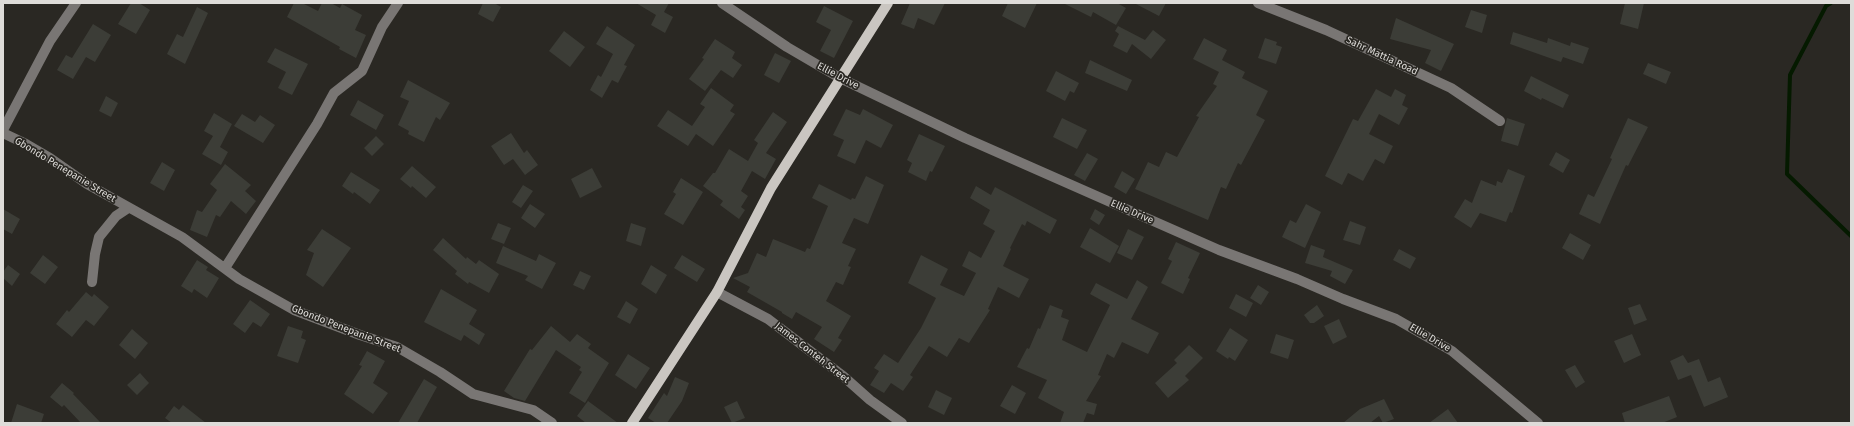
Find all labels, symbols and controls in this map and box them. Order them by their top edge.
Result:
street label: Sahr Mattia Road [1344,34,1420,78]
street label: Ellie Drive [815,60,861,92]
street label: Gbondo Penepanie Street [12,135,118,205]
street label: Ellie Drive [1109,197,1155,227]
street label: Gbondo Penepanie Street [290,303,402,355]
street label: James Conteh Street [772,320,852,386]
street label: Ellie Drive [1407,321,1453,355]

